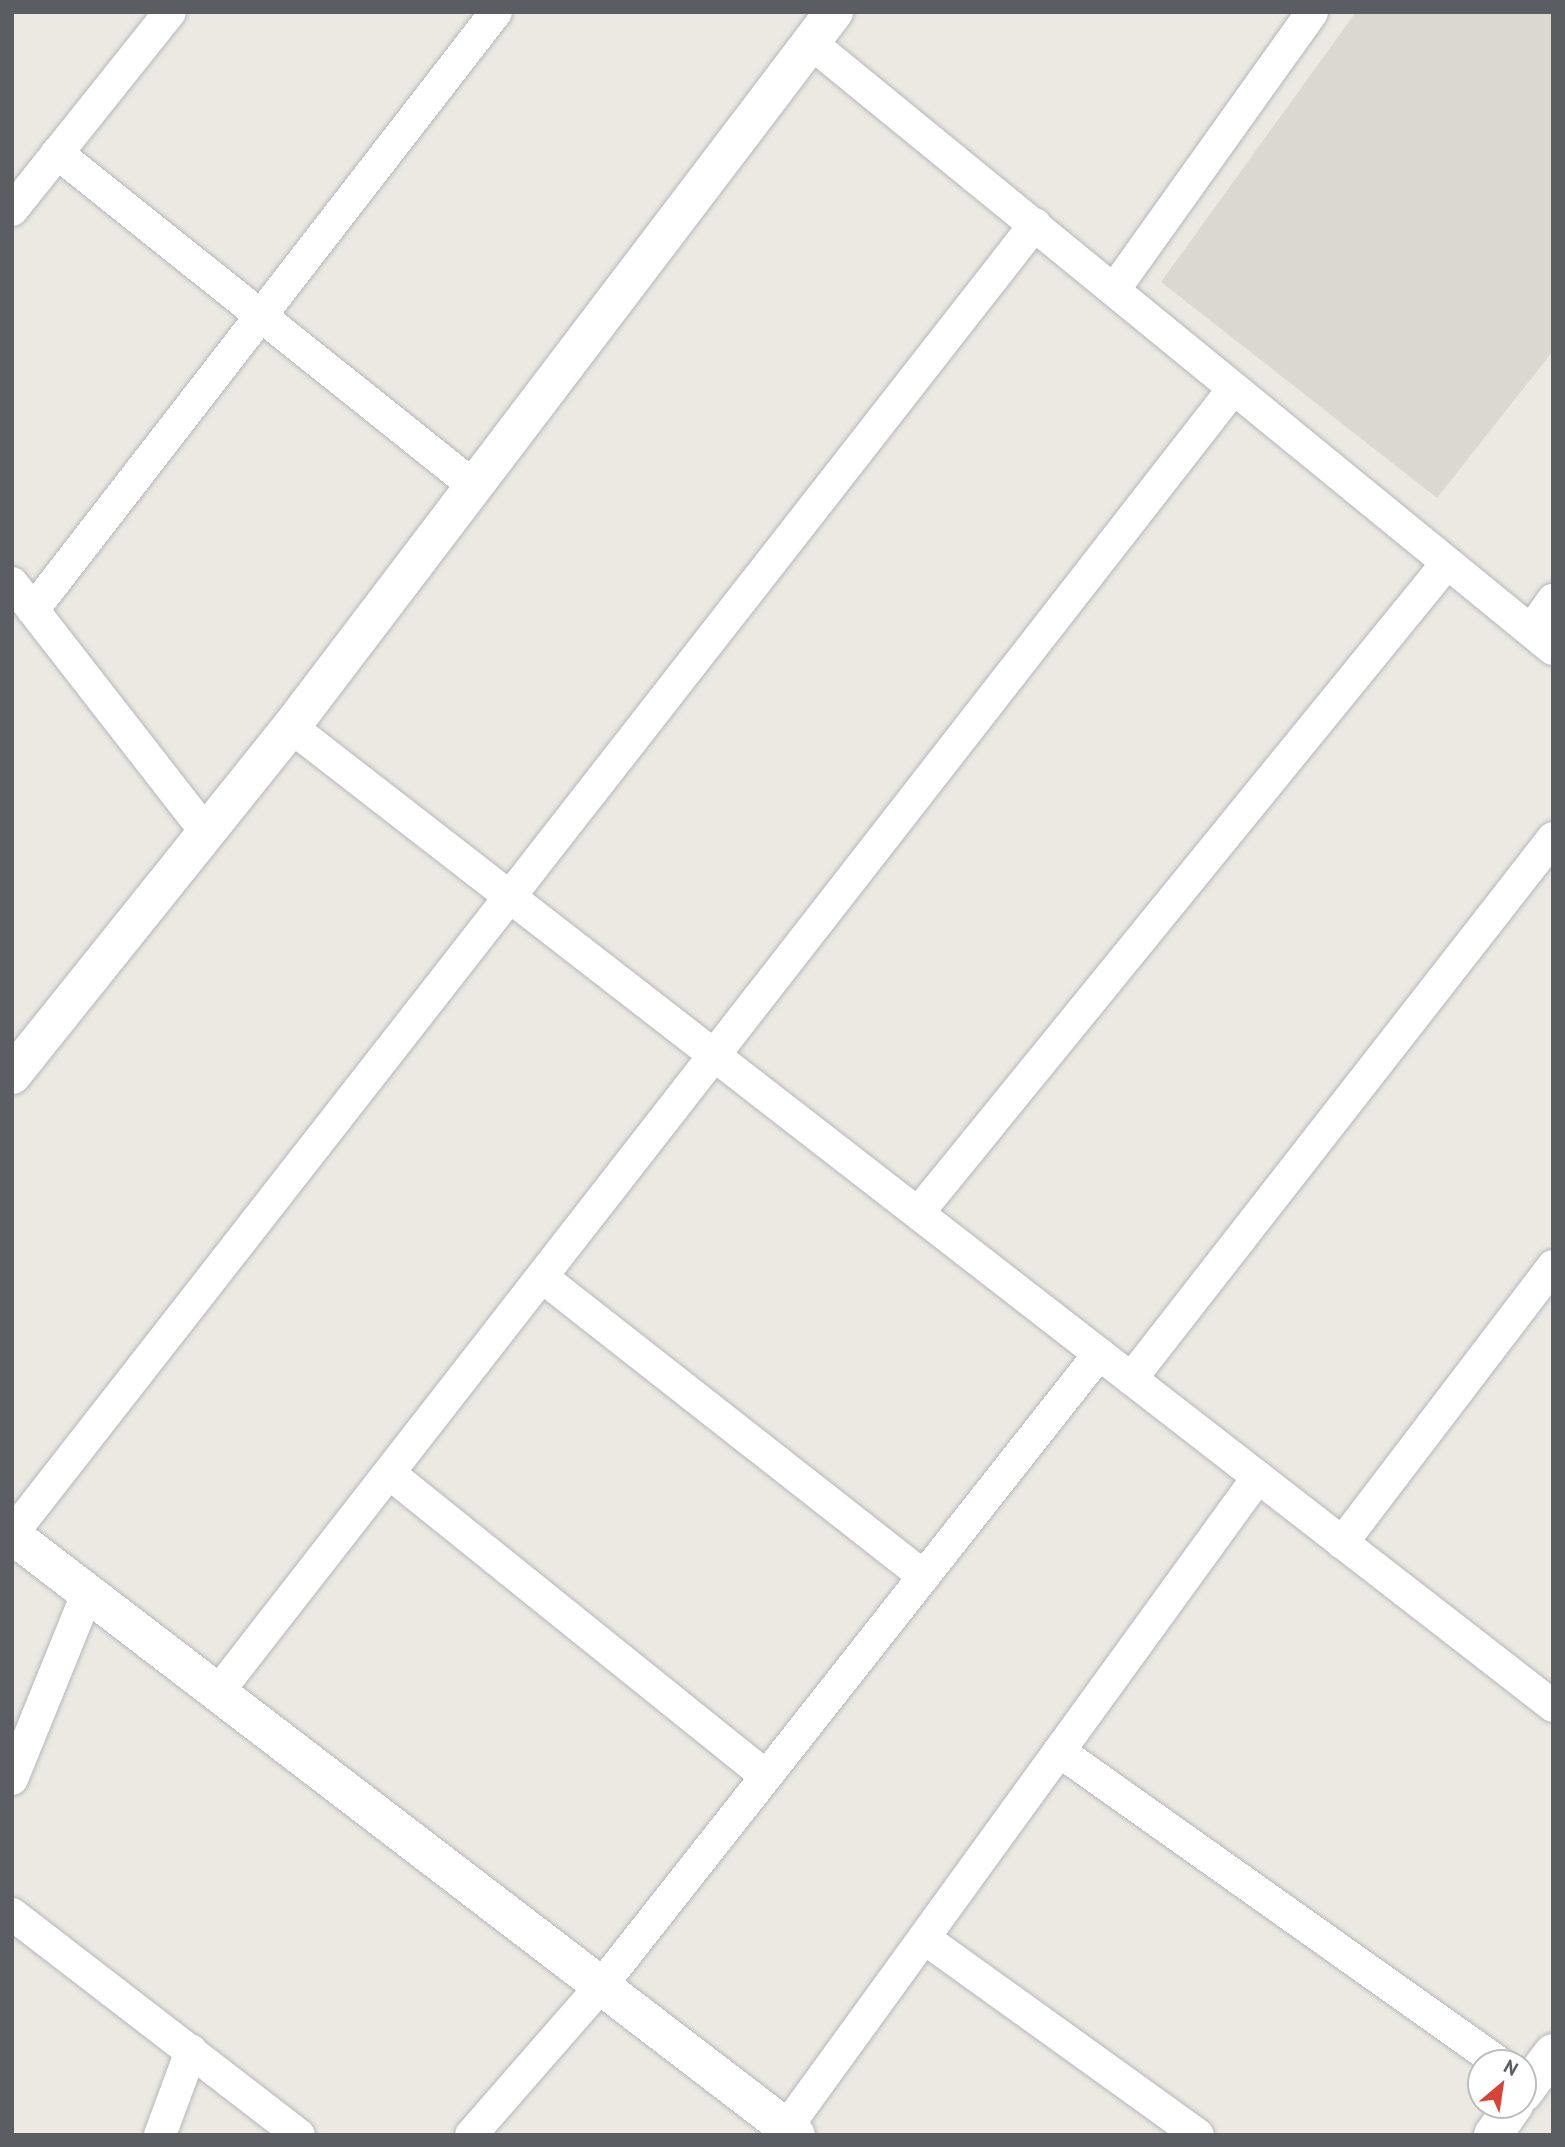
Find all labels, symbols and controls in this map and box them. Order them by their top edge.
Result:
north arrow [1467,2049,1537,2119]
text: N [1500,2054,1522,2081]

